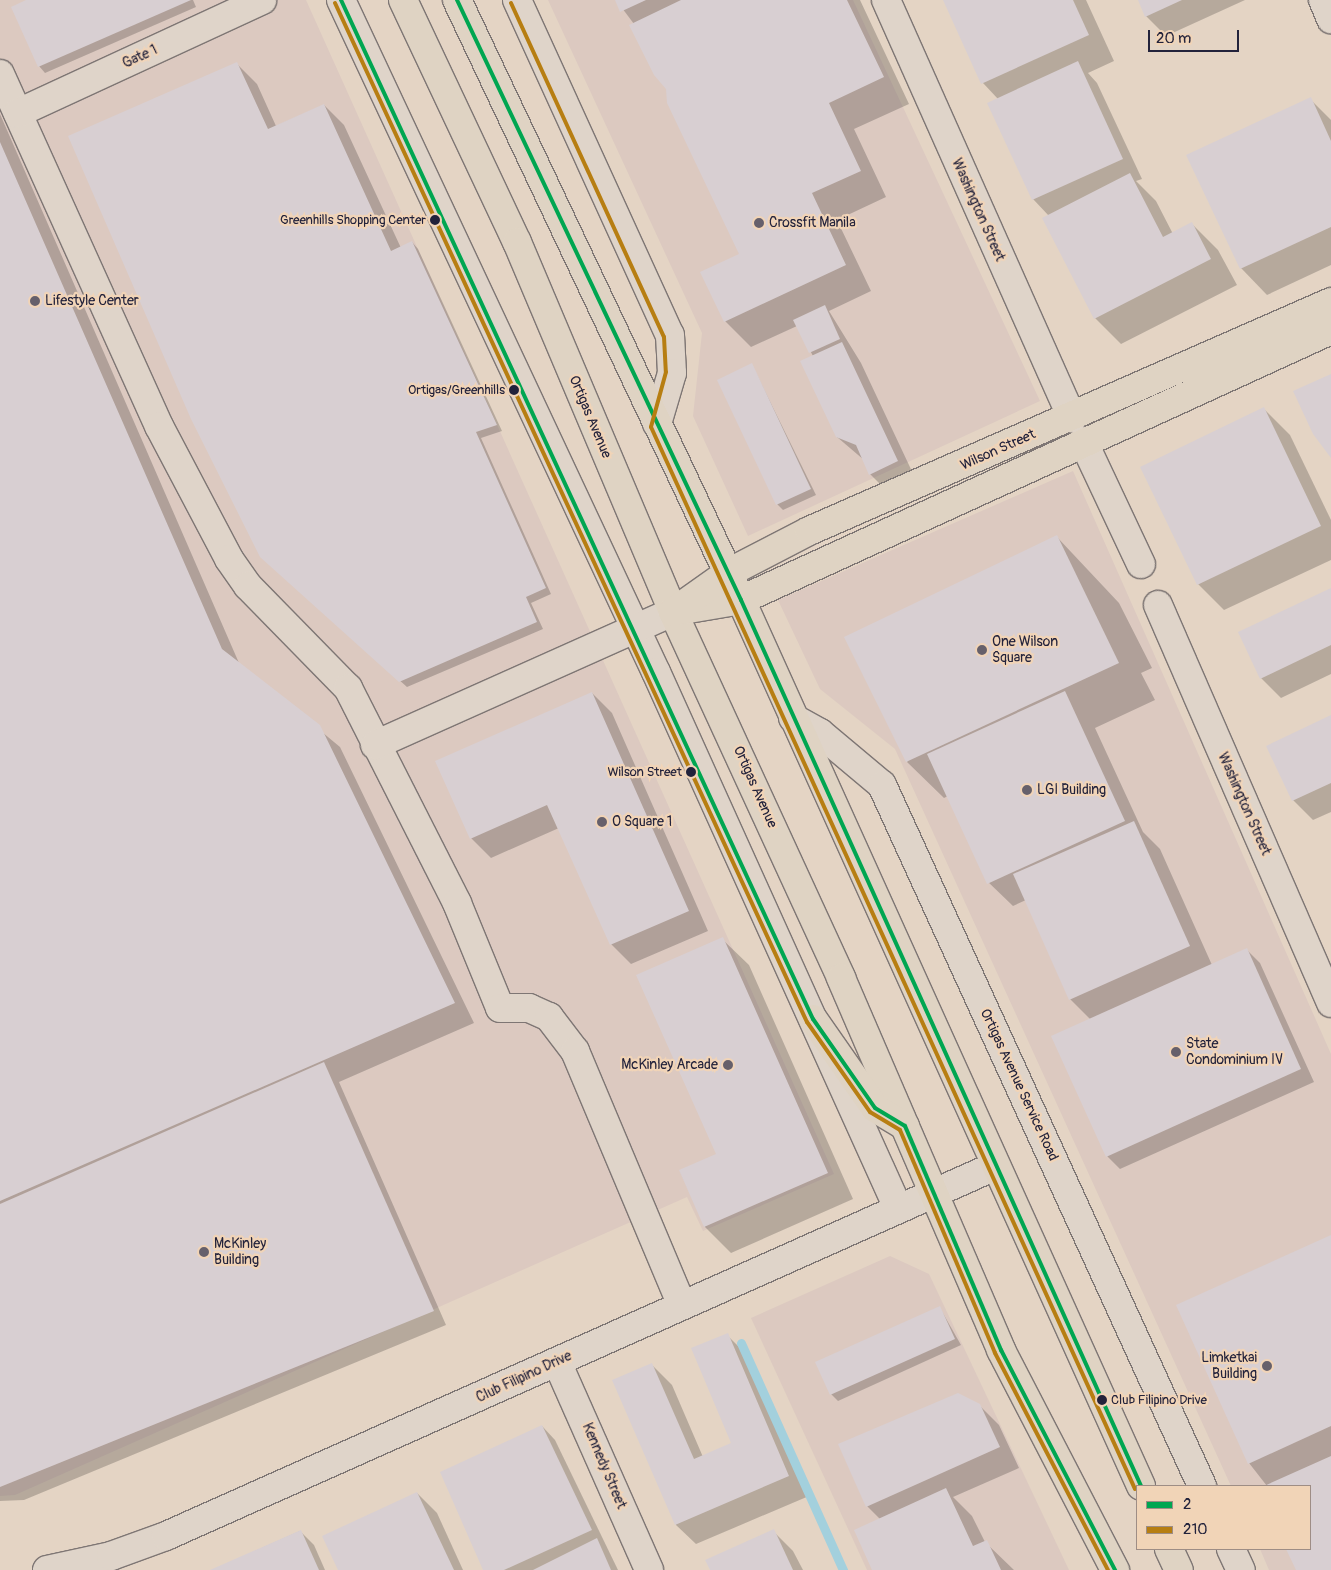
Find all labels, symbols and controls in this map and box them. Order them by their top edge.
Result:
scale bar [1151,20,1242,52]
text: 20 m [1156,29,1191,48]
street label: Gate 1 [120,42,160,72]
street label: Washington Street [948,156,1008,264]
place label: Greenhills Shopping Center [280,212,426,228]
marker: Greenhills Shopping Center [430,215,440,225]
place label: Crossfit Manila [769,215,856,231]
marker: Crossfit Manila [753,217,765,229]
place label: Lifestyle Center [45,293,139,309]
marker: Lifestyle Center [29,295,41,307]
street label: Ortigas Avenue [565,373,615,461]
place label: Ortigas/Greenhills [408,382,505,398]
marker: Ortigas/Greenhills [509,385,519,395]
street label: Wilson Street [958,426,1038,474]
place label: One Wilson Square [992,634,1058,666]
marker: One Wilson Square [976,644,988,656]
street label: Ortigas Avenue [729,743,781,831]
street label: Washington Street [1214,750,1274,858]
place label: Wilson Street [607,764,682,780]
marker: Wilson Street [686,767,696,777]
place label: LGI Building [1037,782,1106,798]
marker: LGI Building [1021,784,1033,796]
place label: O Square 1 [612,814,672,830]
marker: O Square 1 [596,816,608,828]
street label: Ortigas Avenue Service Road [976,1006,1062,1164]
place label: State Condominium IV [1186,1036,1283,1068]
marker: State Condominium IV [1170,1046,1182,1058]
place label: McKinley Arcade [621,1057,718,1073]
marker: McKinley Arcade [722,1059,734,1071]
place label: McKinley Building [214,1236,266,1268]
marker: McKinley Building [198,1246,210,1258]
street label: Club Filipino Drive [474,1348,574,1406]
place label: Limketkai Building [1201,1350,1257,1382]
marker: Limketkai Building [1261,1360,1273,1372]
place label: Club Filipino Drive [1111,1392,1207,1408]
marker: Club Filipino Drive [1097,1395,1107,1405]
street label: Kennedy Street [578,1421,630,1511]
legend [1136,1485,1311,1550]
text: 2 [1183,1495,1191,1514]
text: 210 [1183,1520,1208,1539]

